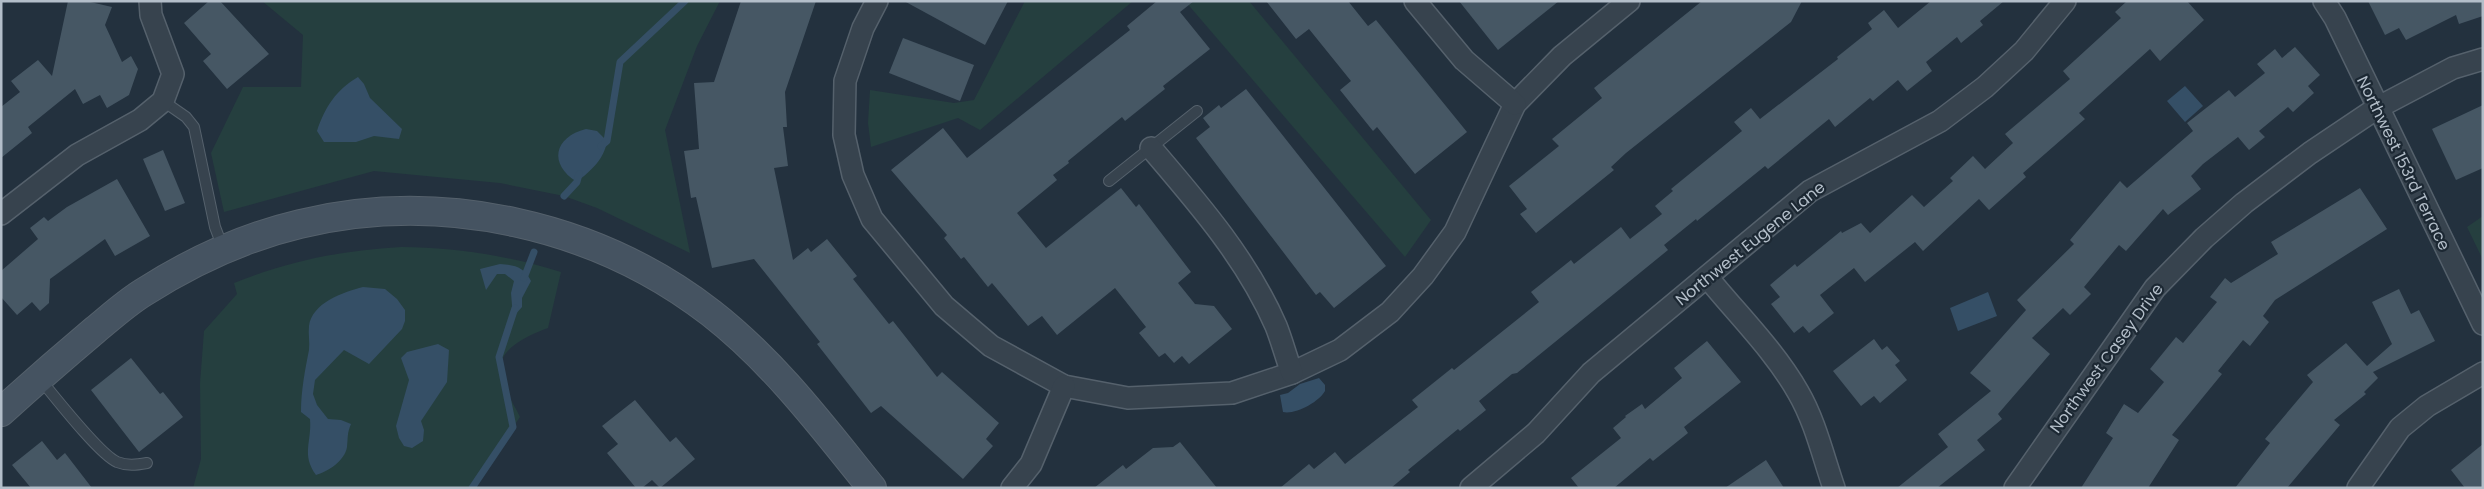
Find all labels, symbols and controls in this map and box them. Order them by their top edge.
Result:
street label: Northwest 153rd Terrace [2351,72,2456,254]
street label: Northwest Eugene Lane [1671,176,1830,311]
street label: Northwest Casey Drive [2044,279,2169,438]

